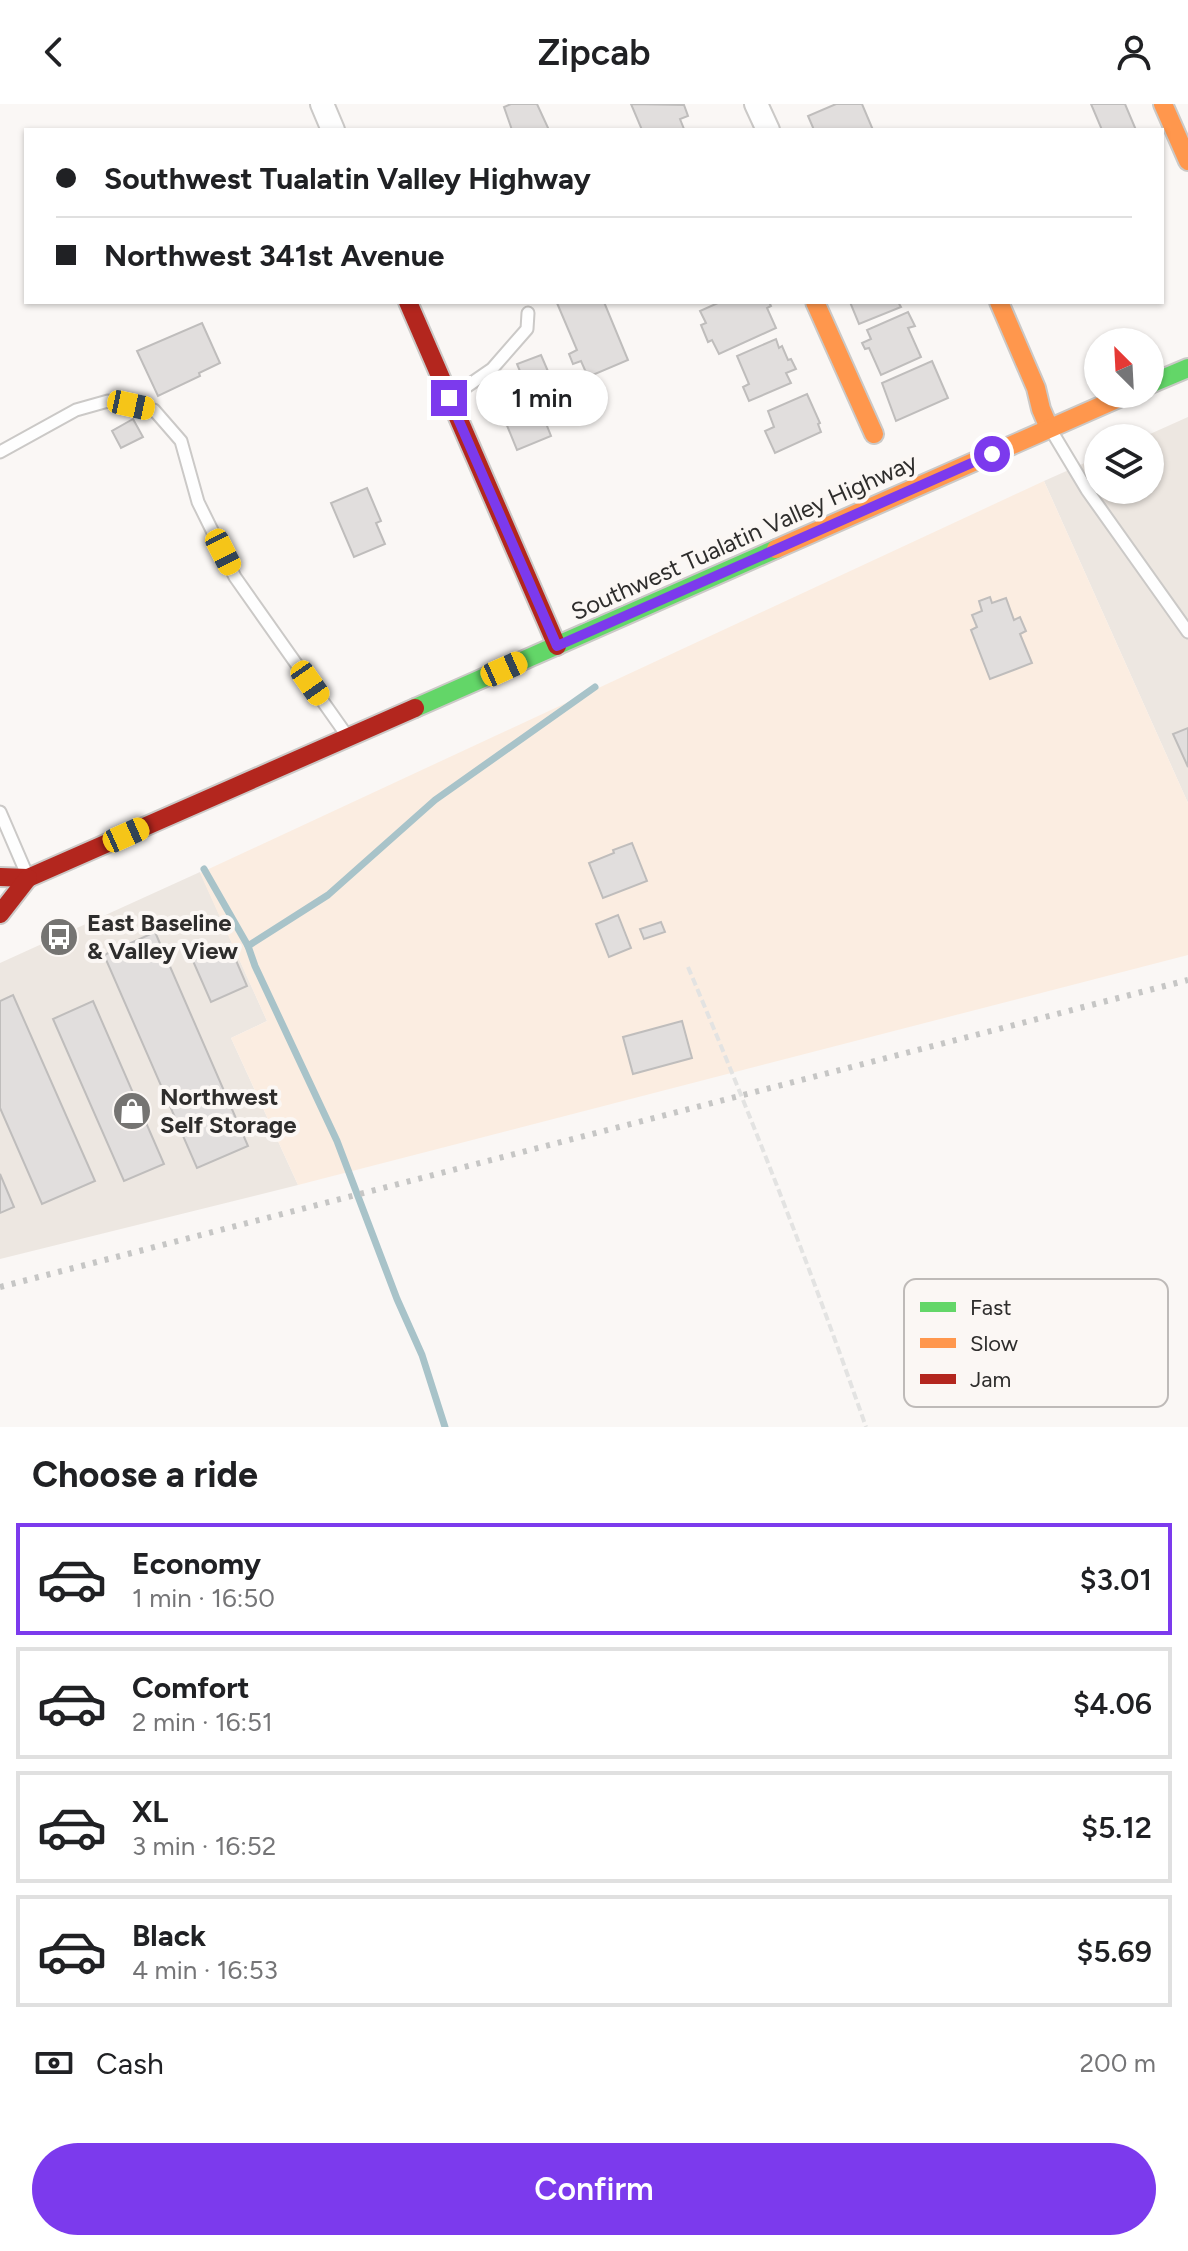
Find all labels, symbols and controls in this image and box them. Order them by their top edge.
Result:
icon: back [32,30,76,74]
icon: person [1112,30,1156,74]
text: Zipcab [537,31,651,74]
text: Southwest Tualatin Valley Highway [104,160,591,197]
text: Northwest 341st Avenue [104,237,444,274]
north arrow [1084,328,1164,408]
map controls [1084,328,1164,504]
callout: 1 min [477,370,609,426]
route end [431,380,467,416]
text: 1 min [512,382,572,414]
car [105,388,157,422]
button: layers [1084,424,1164,504]
route start [974,436,1010,472]
street label: Southwest Tualatin Valley Highway [566,447,921,626]
car [201,525,245,579]
car [477,648,531,690]
car [286,656,334,710]
car [99,814,153,856]
place label: East Baseline & Valley View [87,908,238,965]
bus stop icon: East Baseline & Valley View [38,916,80,958]
place label: Northwest Self Storage [160,1082,296,1139]
shop icon: Northwest Self Storage [111,1090,153,1132]
legend [904,1279,1168,1407]
text: Fast [970,1294,1012,1321]
text: Slow [970,1330,1019,1357]
text: Jam [970,1366,1011,1393]
text: Choose a ride [32,1453,258,1496]
icon: car [36,1543,108,1615]
text: Economy [132,1545,261,1582]
text: $3.01 [1080,1561,1152,1598]
text: 1 min · 16:50 [132,1582,275,1614]
icon: car [36,1667,108,1739]
text: Comfort [132,1669,250,1706]
text: $4.06 [1073,1685,1152,1722]
text: 2 min · 16:51 [132,1706,273,1738]
icon: car [36,1791,108,1863]
text: XL [132,1793,168,1830]
text: $5.12 [1081,1809,1152,1846]
text: 3 min · 16:52 [132,1830,276,1862]
icon: car [36,1915,108,1987]
text: Black [132,1917,206,1954]
text: $5.69 [1077,1933,1152,1970]
text: 4 min · 16:53 [132,1954,278,1986]
icon: cash [32,2041,76,2085]
text: Cash [96,2045,164,2082]
text: 200 m [1080,2047,1156,2079]
button: Confirm [32,2143,1156,2235]

